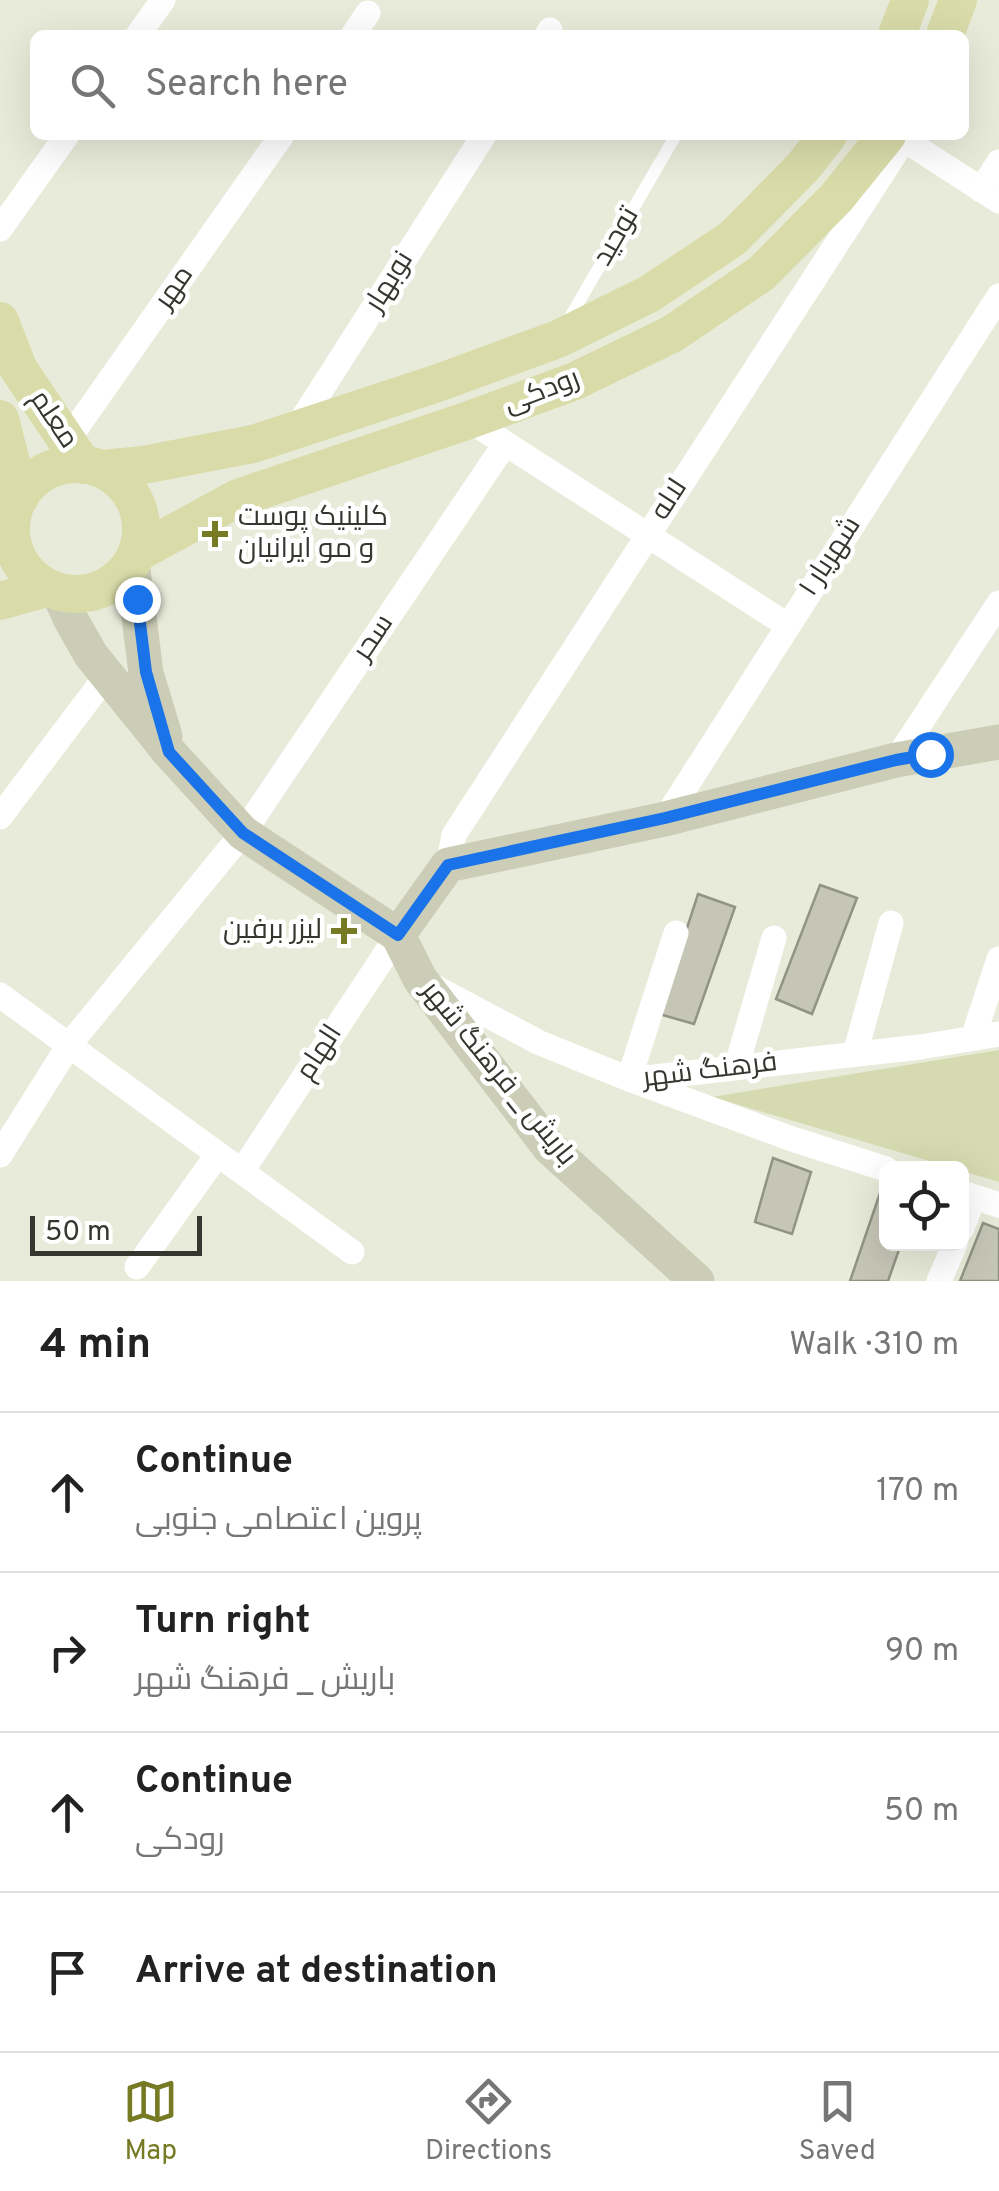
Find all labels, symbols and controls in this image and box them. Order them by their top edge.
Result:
search box [30,30,969,140]
icon: search [65,58,120,113]
text: Search here [145,61,348,110]
street label: توحید [586,201,648,273]
street label: نوبهار [356,245,423,321]
street label: مهر [146,259,203,318]
street label: رودکى [499,361,585,423]
street label: معلم [21,384,85,456]
street label: لاله [643,473,697,527]
place label: کلینیک پوست و مو ایرانیان [238,500,388,568]
street label: شهریار ۱ [792,510,870,604]
marker: کلینیک پوست و مو ایرانیان [202,521,228,547]
route end [115,577,161,623]
street label: سحر [344,608,402,670]
route start [908,732,954,778]
place label: لیزر برفین [223,913,322,949]
marker: لیزر برفین [331,918,357,944]
street label: باریش _ فرهنگ شهر [411,973,584,1174]
street label: الهام [289,1018,351,1088]
street label: فرهنگ شهر [639,1045,779,1097]
map controls [879,1161,969,1251]
button: locate [879,1161,969,1251]
scale bar [30,1211,202,1256]
text: 50 m [45,1215,111,1251]
text: 4 min [40,1320,151,1373]
text: Walk · 310 m [789,1326,959,1366]
text: Continue [135,1438,293,1487]
icon: ahead [40,1465,95,1520]
text: 170 m [876,1472,959,1512]
text: پروین اعتصامی جنوبی [135,1501,422,1541]
text: Turn right [135,1598,310,1647]
icon: right [40,1625,95,1680]
text: 90 m [885,1632,959,1672]
text: باریش _ فرهنگ شهر [135,1661,395,1701]
text: Continue [135,1758,293,1807]
icon: ahead [40,1785,95,1840]
text: 50 m [884,1792,959,1832]
text: رودکی [135,1821,225,1861]
icon: arrive [40,1945,95,2000]
text: Arrive at destination [135,1948,498,1997]
tab: Map [123,2074,178,2170]
tab: Directions [425,2074,552,2170]
tab: Saved [799,2074,876,2170]

